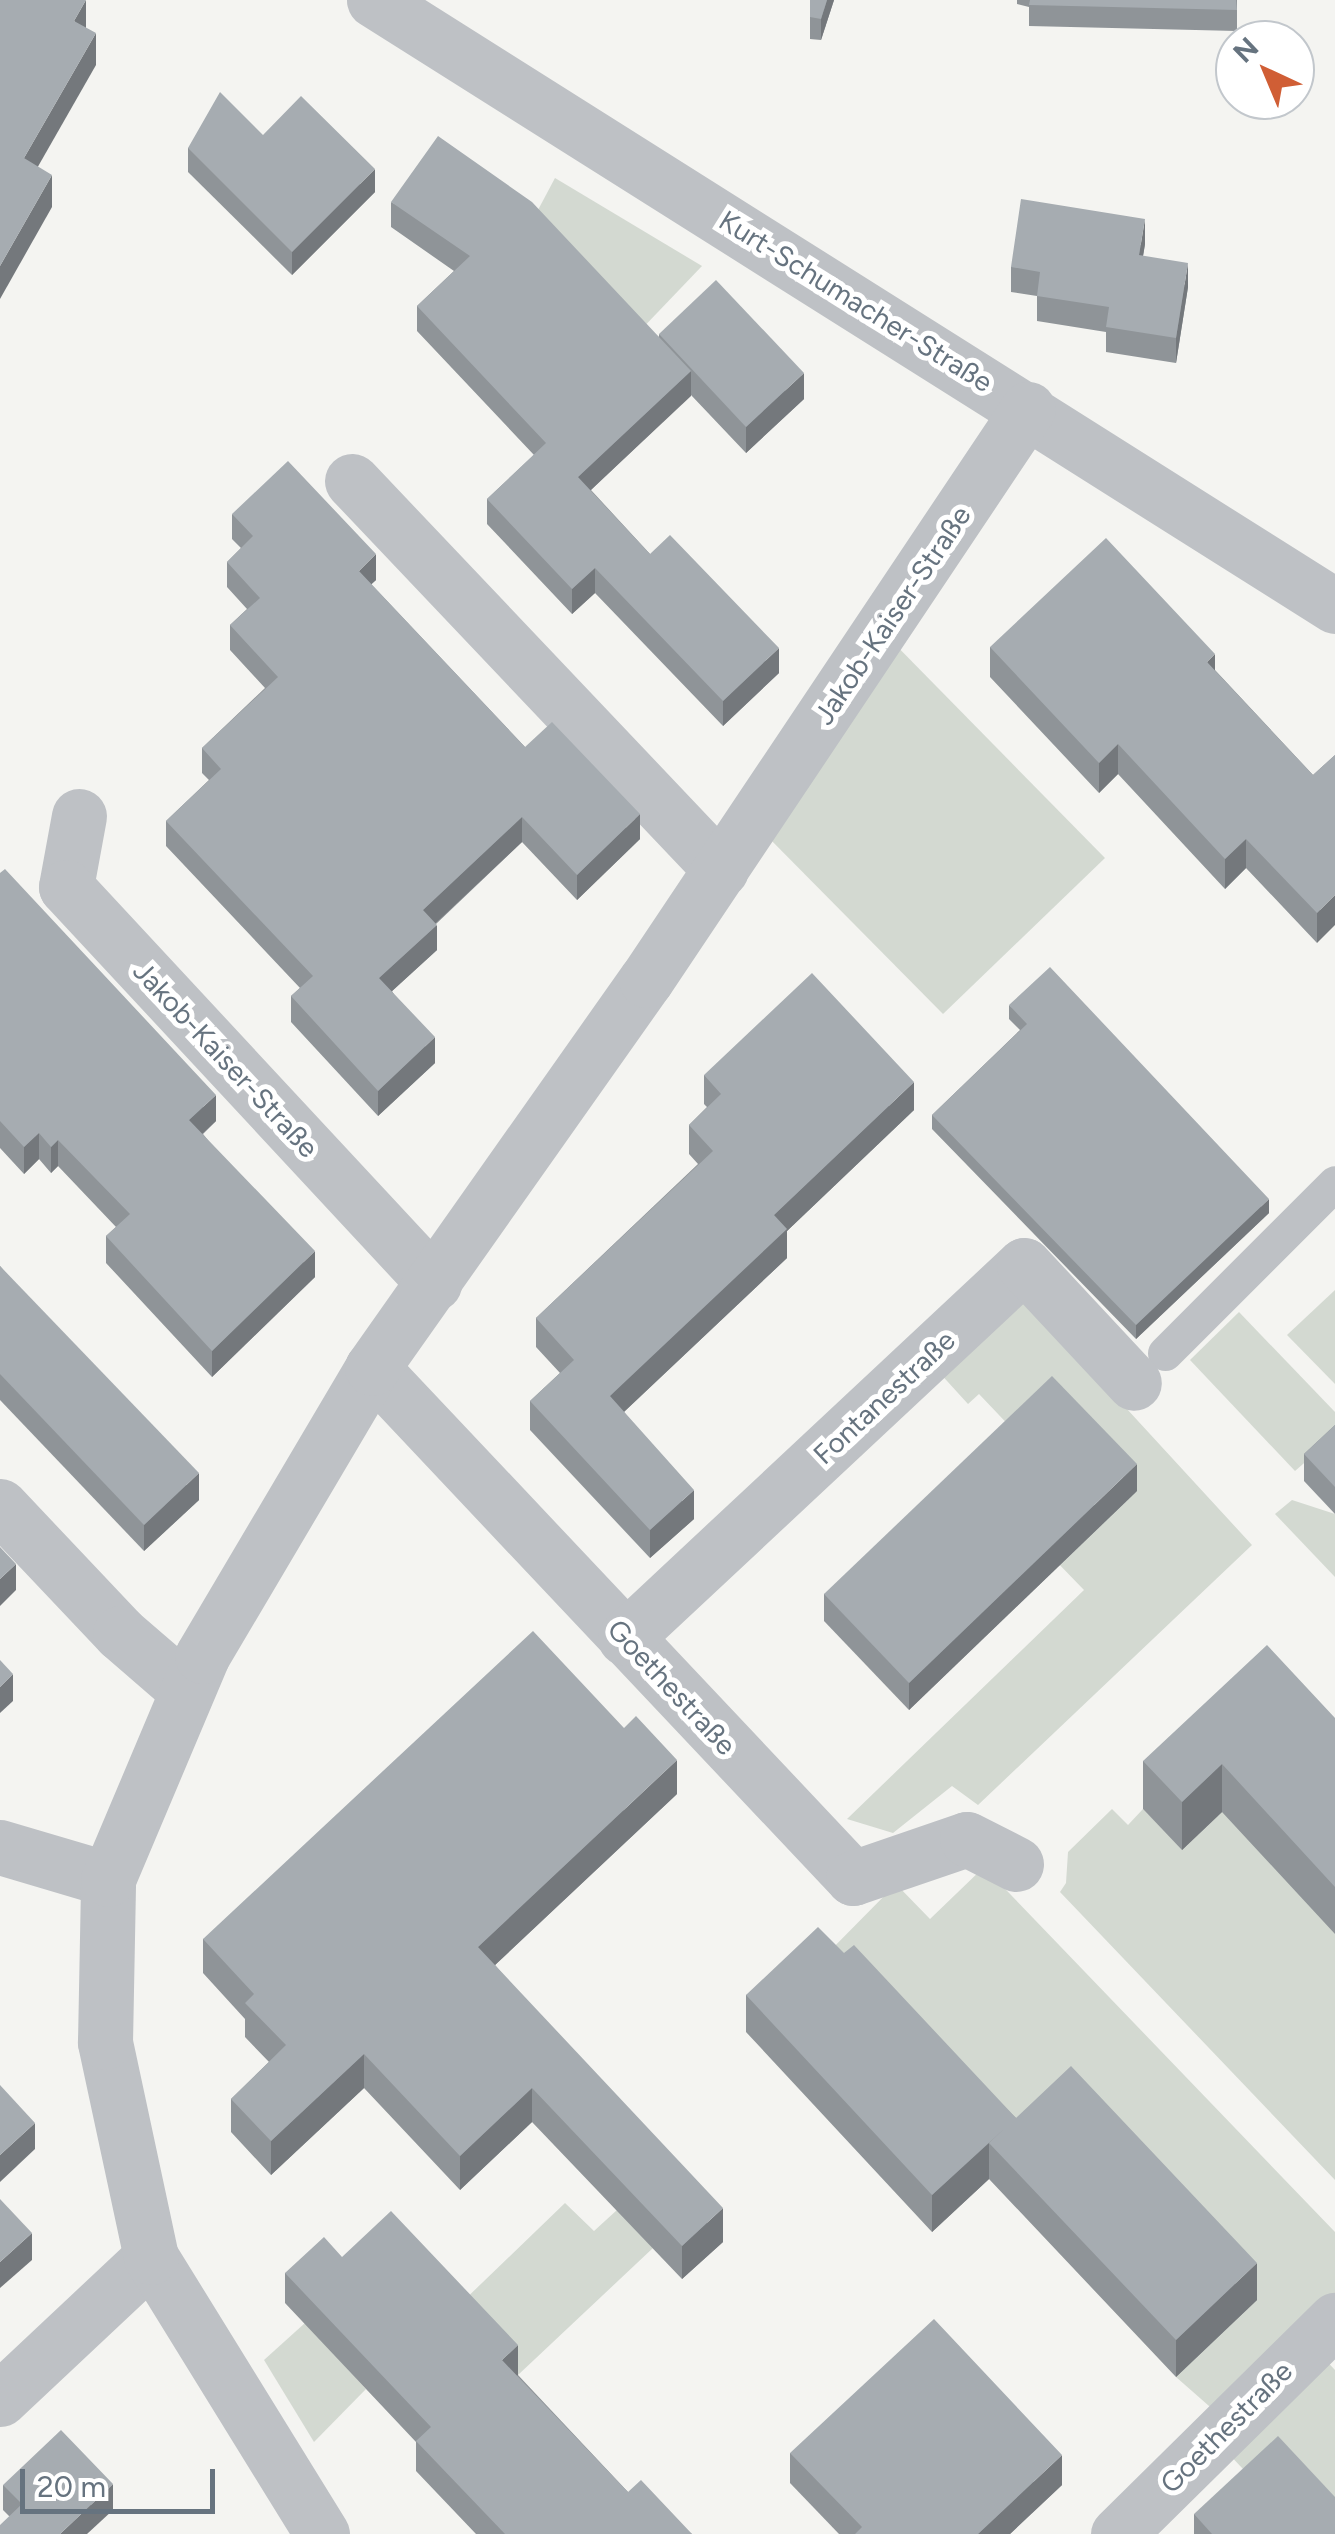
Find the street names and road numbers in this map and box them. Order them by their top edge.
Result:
street label: Kurt-Schumacher-Straße [713,203,999,399]
street label: Jakob-Kaiser-Straße [806,499,978,731]
street label: Jakob-Kaiser-Straße [126,954,326,1164]
street label: Fontanestraße [806,1323,962,1471]
street label: Goethestraße [601,1612,743,1762]
street label: Goethestraße [1153,2354,1299,2500]

